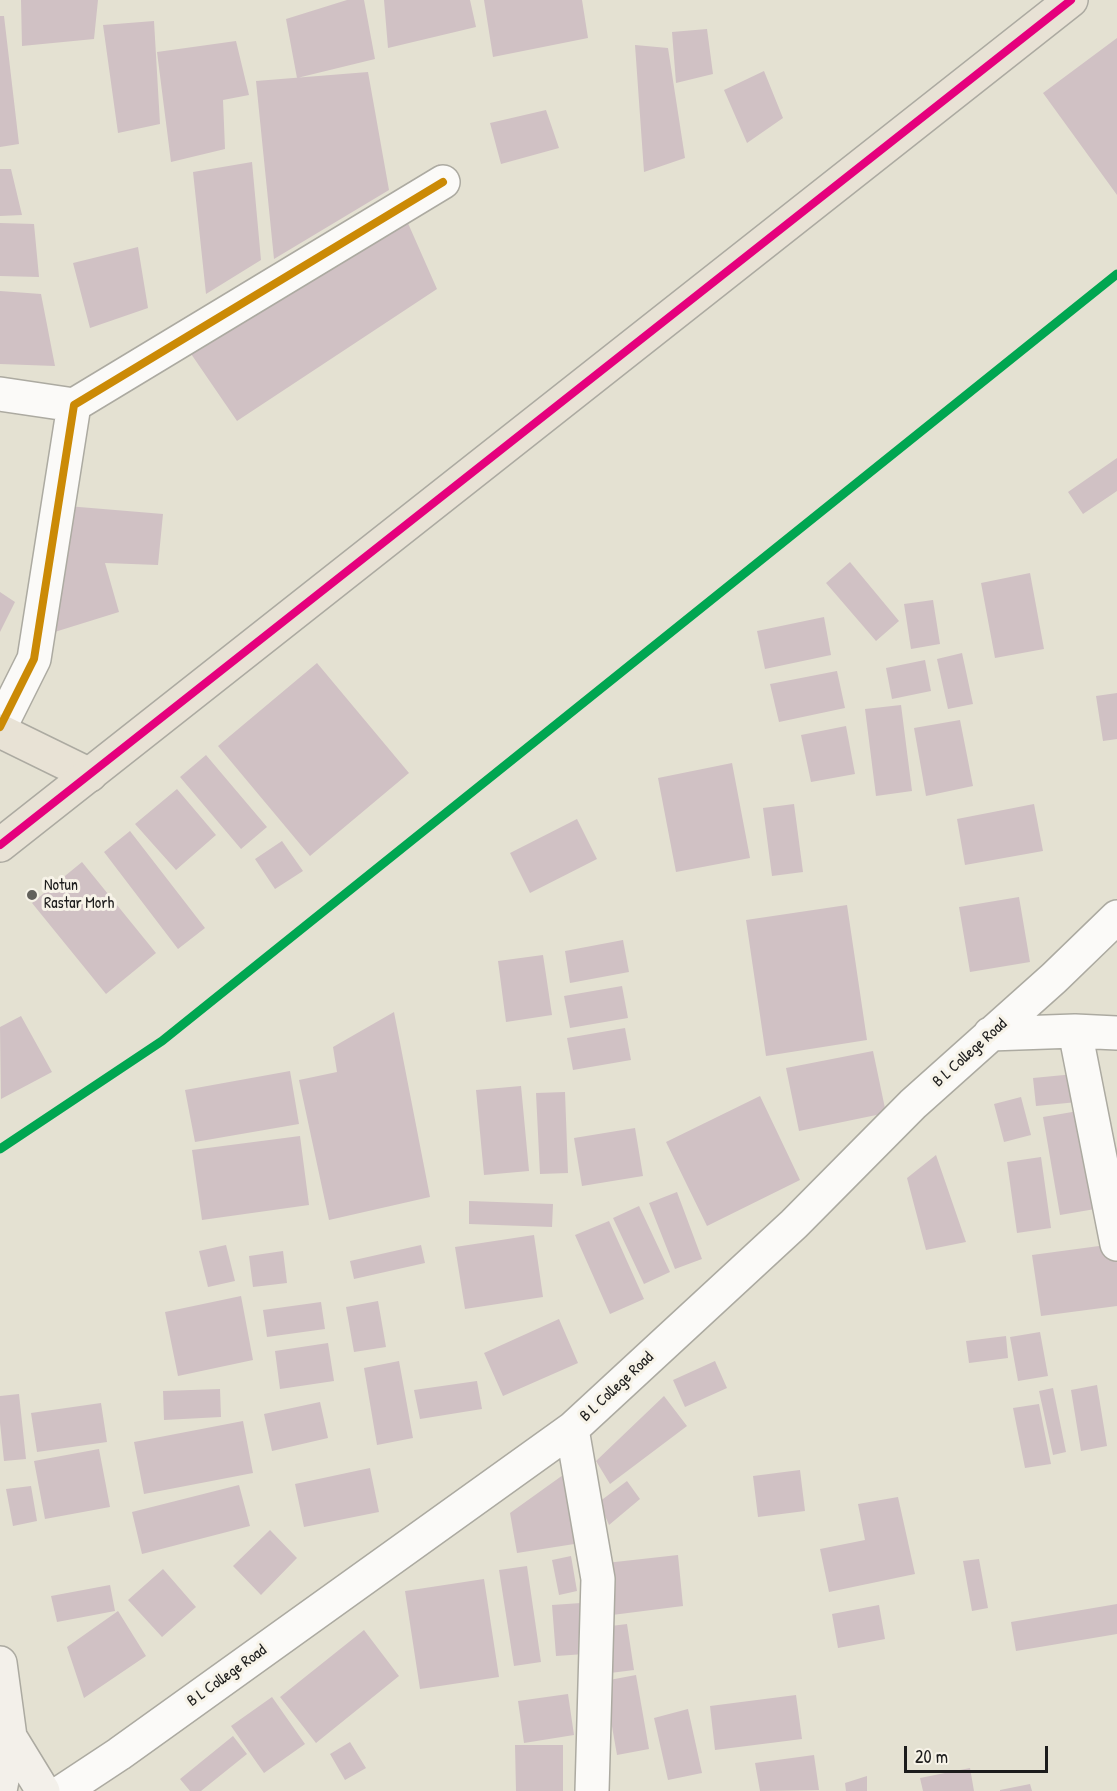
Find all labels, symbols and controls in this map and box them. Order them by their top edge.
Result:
place label: Notun Rastar Morh [44,876,114,914]
marker: Notun Rastar Morh [25,888,39,902]
street label: B L College Road [929,1015,1011,1091]
street label: B L College Road [576,1348,658,1426]
street label: B L College Road [184,1641,270,1711]
scale bar [907,1734,1051,1772]
text: 20 m [915,1744,948,1769]

